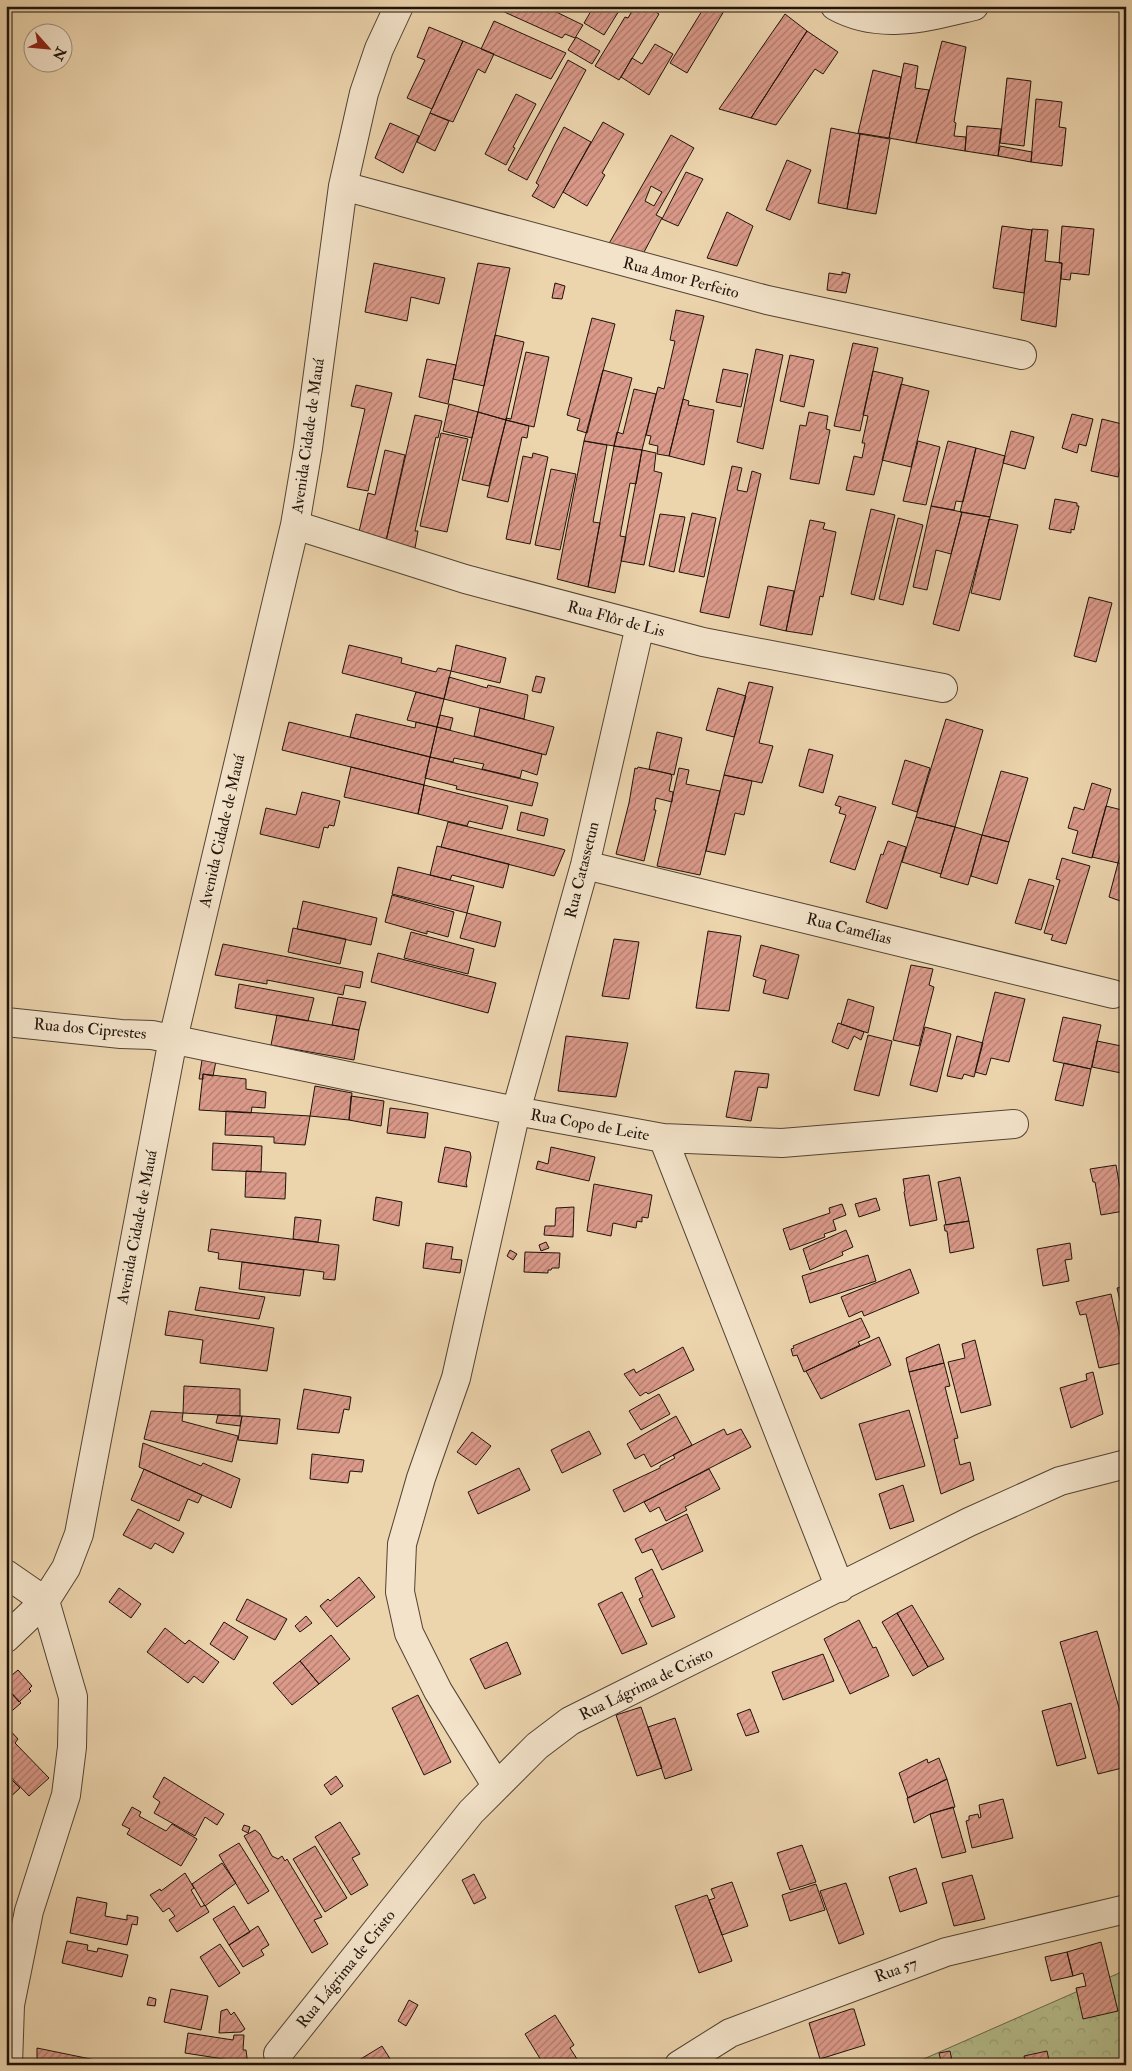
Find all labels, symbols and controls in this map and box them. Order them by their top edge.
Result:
north arrow [22,22,72,72]
text: N [49,43,70,64]
street label: Rua Amor Perfeito [621,253,742,303]
street label: Avenida Cidade de Mauá [287,357,329,516]
street label: Rua Flôr de Lis [565,596,667,642]
street label: Avenida Cidade de Mauá [194,752,249,910]
street label: Rua Catassetun [560,820,604,920]
street label: Rua Camélias [804,909,894,949]
street label: Rua dos Ciprestes [33,1014,147,1045]
street label: Rua Copo de Leite [529,1105,651,1146]
street label: Avenida Cidade de Mauá [112,1148,162,1307]
street label: Rua Lágrima de Cristo [576,1643,716,1725]
street label: Rua Lágrima de Cristo [292,1906,400,2032]
street label: Rua 57 [872,1953,921,1987]

